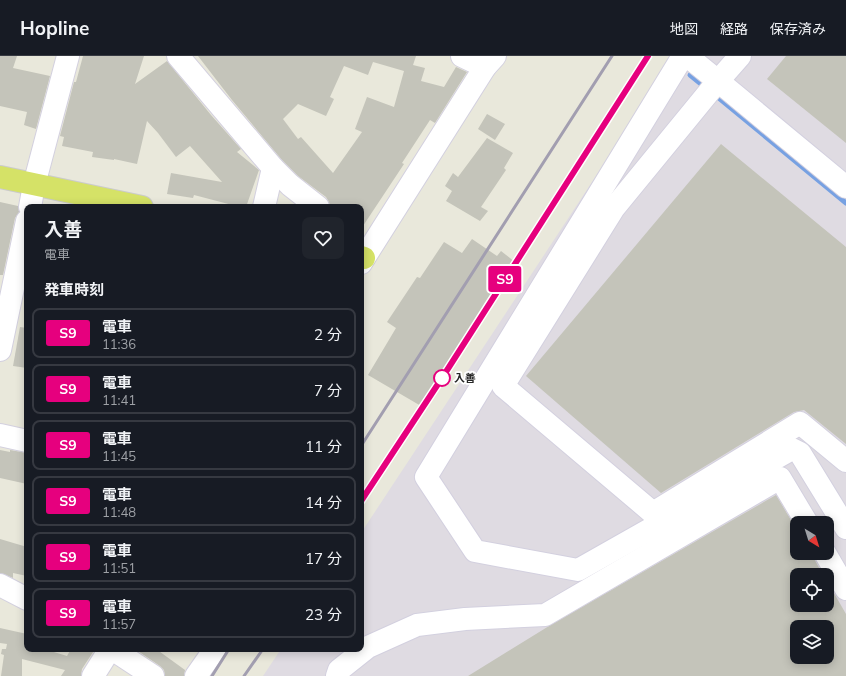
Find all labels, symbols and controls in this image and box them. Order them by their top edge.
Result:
text: Hopline [20,16,90,40]
text: 地図 [670,20,698,38]
text: 経路 [720,20,748,38]
text: 保存済み [770,20,826,38]
text: 入善 [44,217,82,241]
button: heart [302,217,344,259]
text: 電車 [44,246,70,262]
line badge: S9 [487,266,523,292]
text: S9 [496,270,514,288]
text: 発車時刻 [44,280,104,299]
text: 電車 [102,317,132,336]
text: S9 [59,324,77,342]
text: 2 分 [314,325,342,344]
text: 11:36 [102,336,136,352]
marker: 入善 [433,369,451,387]
place label: 入善 [454,371,476,385]
text: 電車 [102,373,132,392]
text: S9 [59,380,77,398]
text: 7 分 [314,381,342,400]
text: 11:41 [102,392,136,408]
text: 電車 [102,429,132,448]
text: S9 [59,436,77,454]
text: 11 分 [305,437,342,456]
text: 11:45 [102,448,136,464]
text: 電車 [102,485,132,504]
text: S9 [59,492,77,510]
text: 14 分 [305,493,342,512]
text: 11:48 [102,504,136,520]
north arrow [790,516,834,560]
map controls [790,516,834,664]
text: 電車 [102,541,132,560]
text: S9 [59,548,77,566]
text: 17 分 [305,549,342,568]
text: 11:51 [102,560,136,576]
button: locate [790,568,834,612]
text: 電車 [102,597,132,616]
text: S9 [59,604,77,622]
text: 23 分 [305,605,342,624]
text: 11:57 [102,616,136,632]
button: layers [790,620,834,664]

